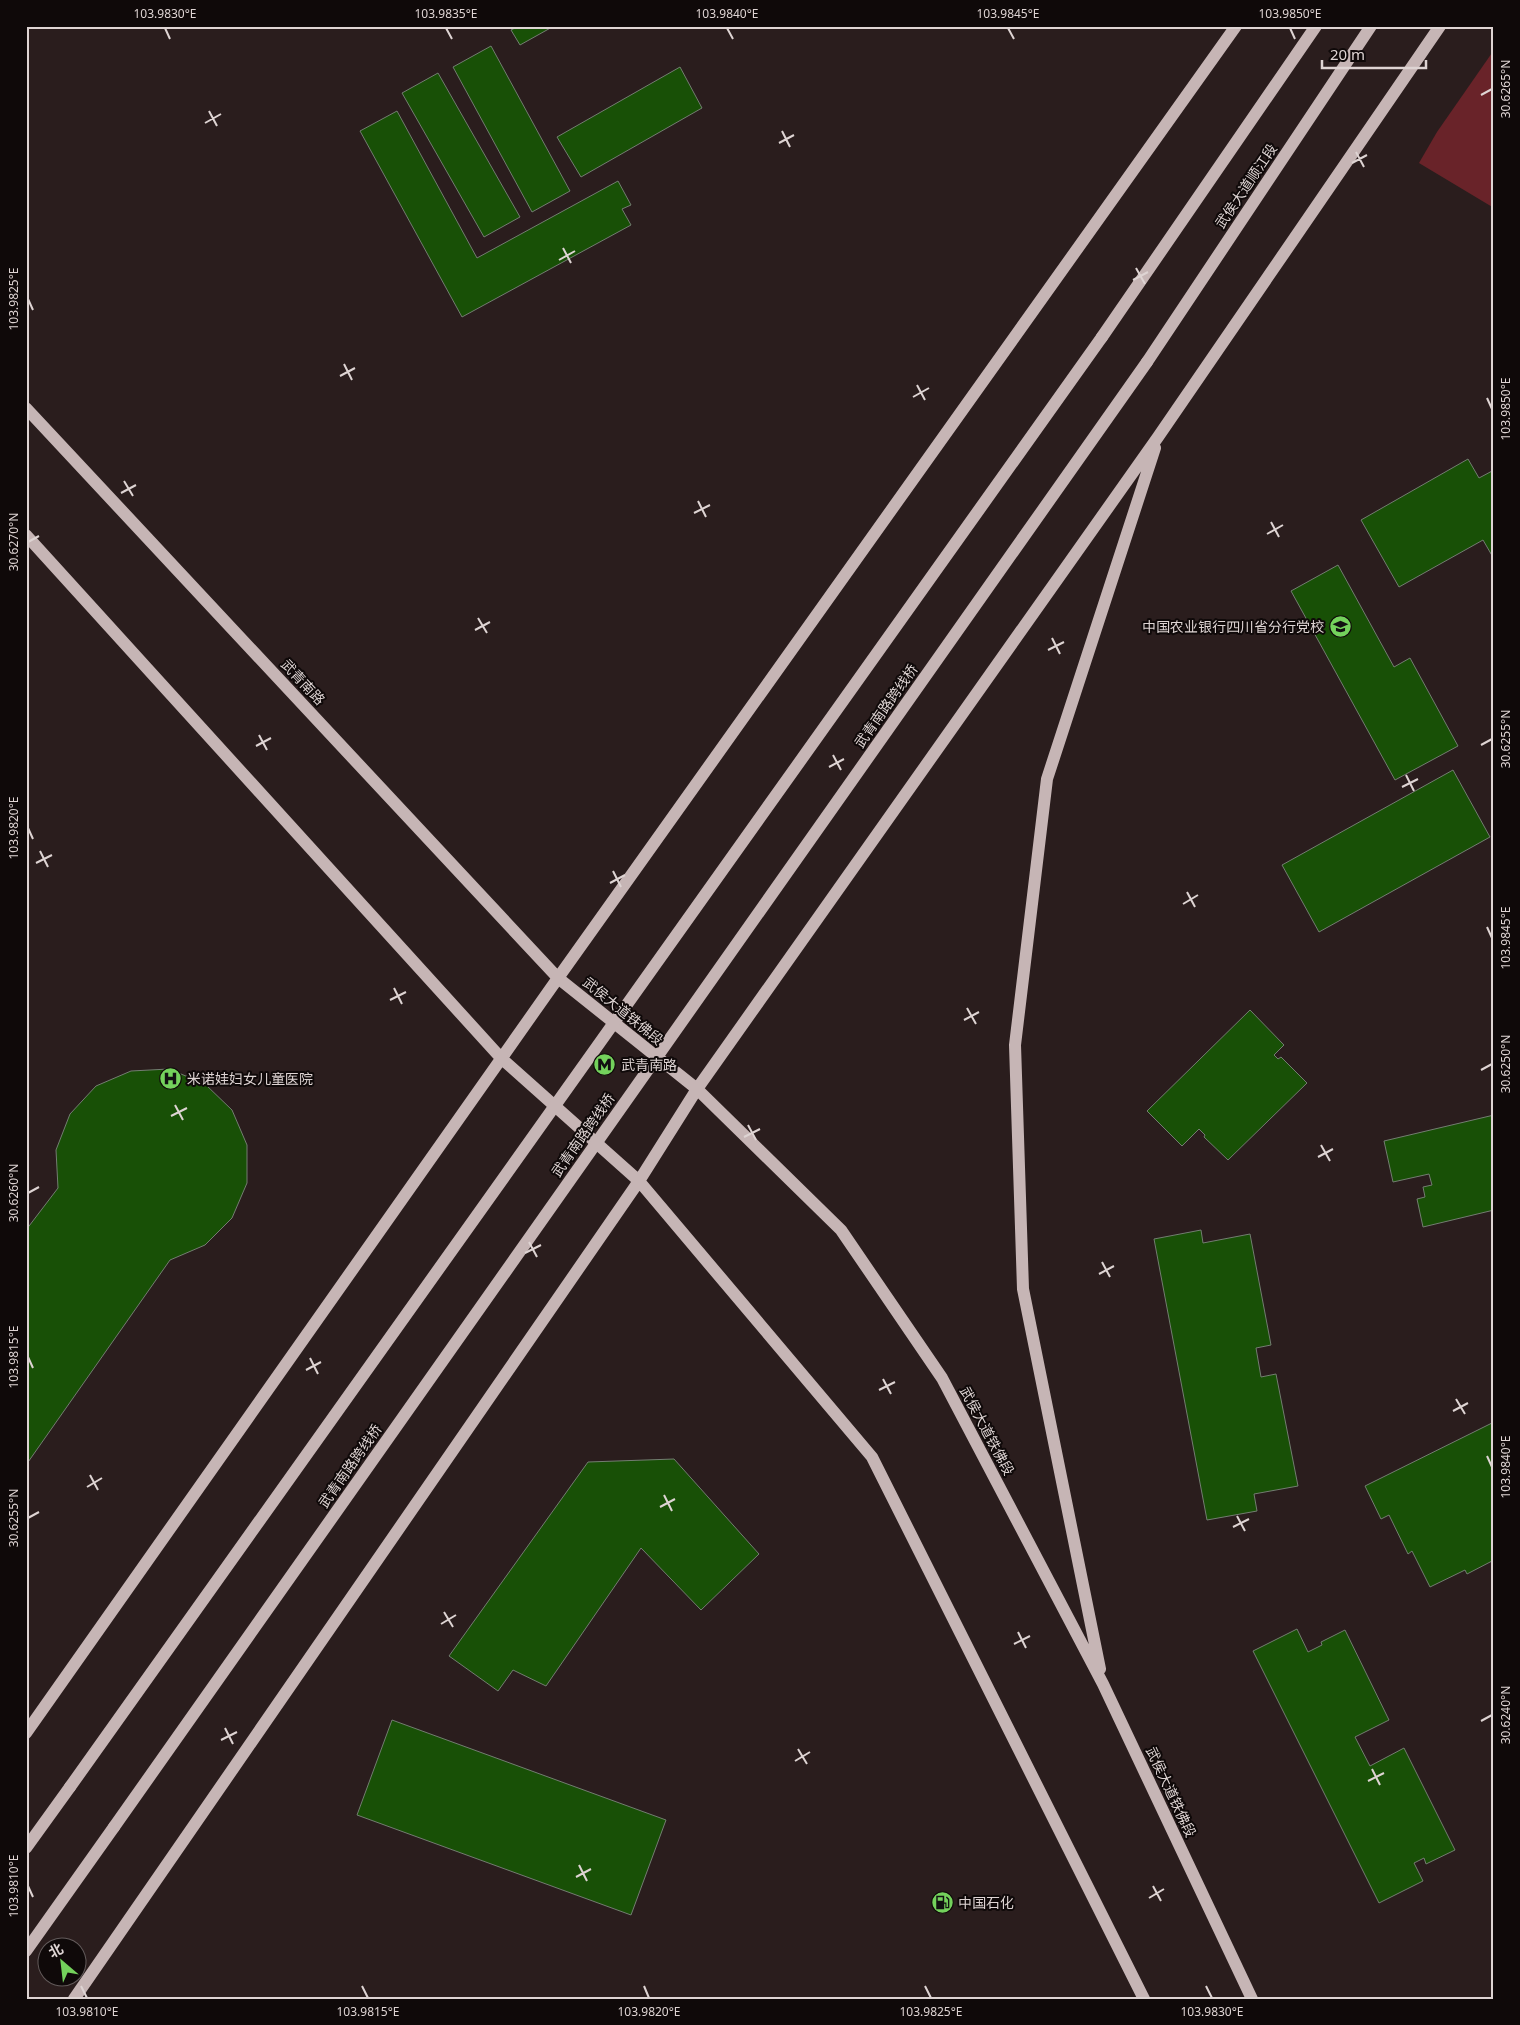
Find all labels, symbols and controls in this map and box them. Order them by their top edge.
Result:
text: 103.9830°E [133,5,197,22]
text: 103.9835°E [414,5,478,22]
text: 103.9840°E [695,5,759,22]
text: 103.9845°E [976,5,1040,22]
text: 103.9850°E [1258,5,1322,22]
scale bar [1322,38,1426,70]
text: 20 m [1330,44,1365,64]
text: 30.6265°N [1497,60,1514,118]
street label: 武侯大道顺江段 [1210,140,1281,232]
text: 103.9825°E [5,267,22,331]
text: 103.9850°E [1497,377,1514,441]
text: 30.6270°N [5,513,22,571]
school or university icon: 中国农业银行四川省分行党校 [1328,615,1352,639]
place label: 中国农业银行四川省分行党校 [1142,617,1324,636]
street label: 武青南路 [277,655,329,709]
street label: 武青南路跨线桥 [850,660,921,751]
text: 30.6255°N [1497,710,1514,768]
text: 103.9820°E [5,796,22,860]
text: 103.9845°E [1497,906,1514,970]
street label: 武侯大道铁佛段 [579,972,667,1049]
text: 30.6250°N [1497,1035,1514,1093]
metro station icon: 武青南路 [593,1053,617,1077]
place label: 武青南路 [621,1055,677,1074]
hospital icon: 米诺娃妇女儿童医院 [159,1067,183,1091]
place label: 米诺娃妇女儿童医院 [187,1069,313,1088]
street label: 武青南路跨线桥 [547,1089,618,1180]
text: 30.6260°N [5,1164,22,1222]
text: 103.9815°E [5,1325,22,1389]
street label: 武侯大道铁佛段 [956,1383,1019,1478]
street label: 武青南路跨线桥 [314,1420,385,1511]
text: 103.9840°E [1497,1435,1514,1499]
text: 30.6255°N [5,1489,22,1547]
text: 30.6240°N [1497,1686,1514,1744]
street label: 武侯大道铁佛段 [1142,1743,1201,1840]
text: 103.9810°E [5,1854,22,1918]
fuel station icon: 中国石化 [930,1891,954,1915]
place label: 中国石化 [958,1893,1014,1912]
north arrow [38,1938,88,1988]
text: 北 [45,1938,66,1962]
text: 103.9810°E [55,2003,119,2020]
text: 103.9815°E [336,2003,400,2020]
text: 103.9820°E [617,2003,681,2020]
text: 103.9825°E [899,2003,963,2020]
text: 103.9830°E [1180,2003,1244,2020]

